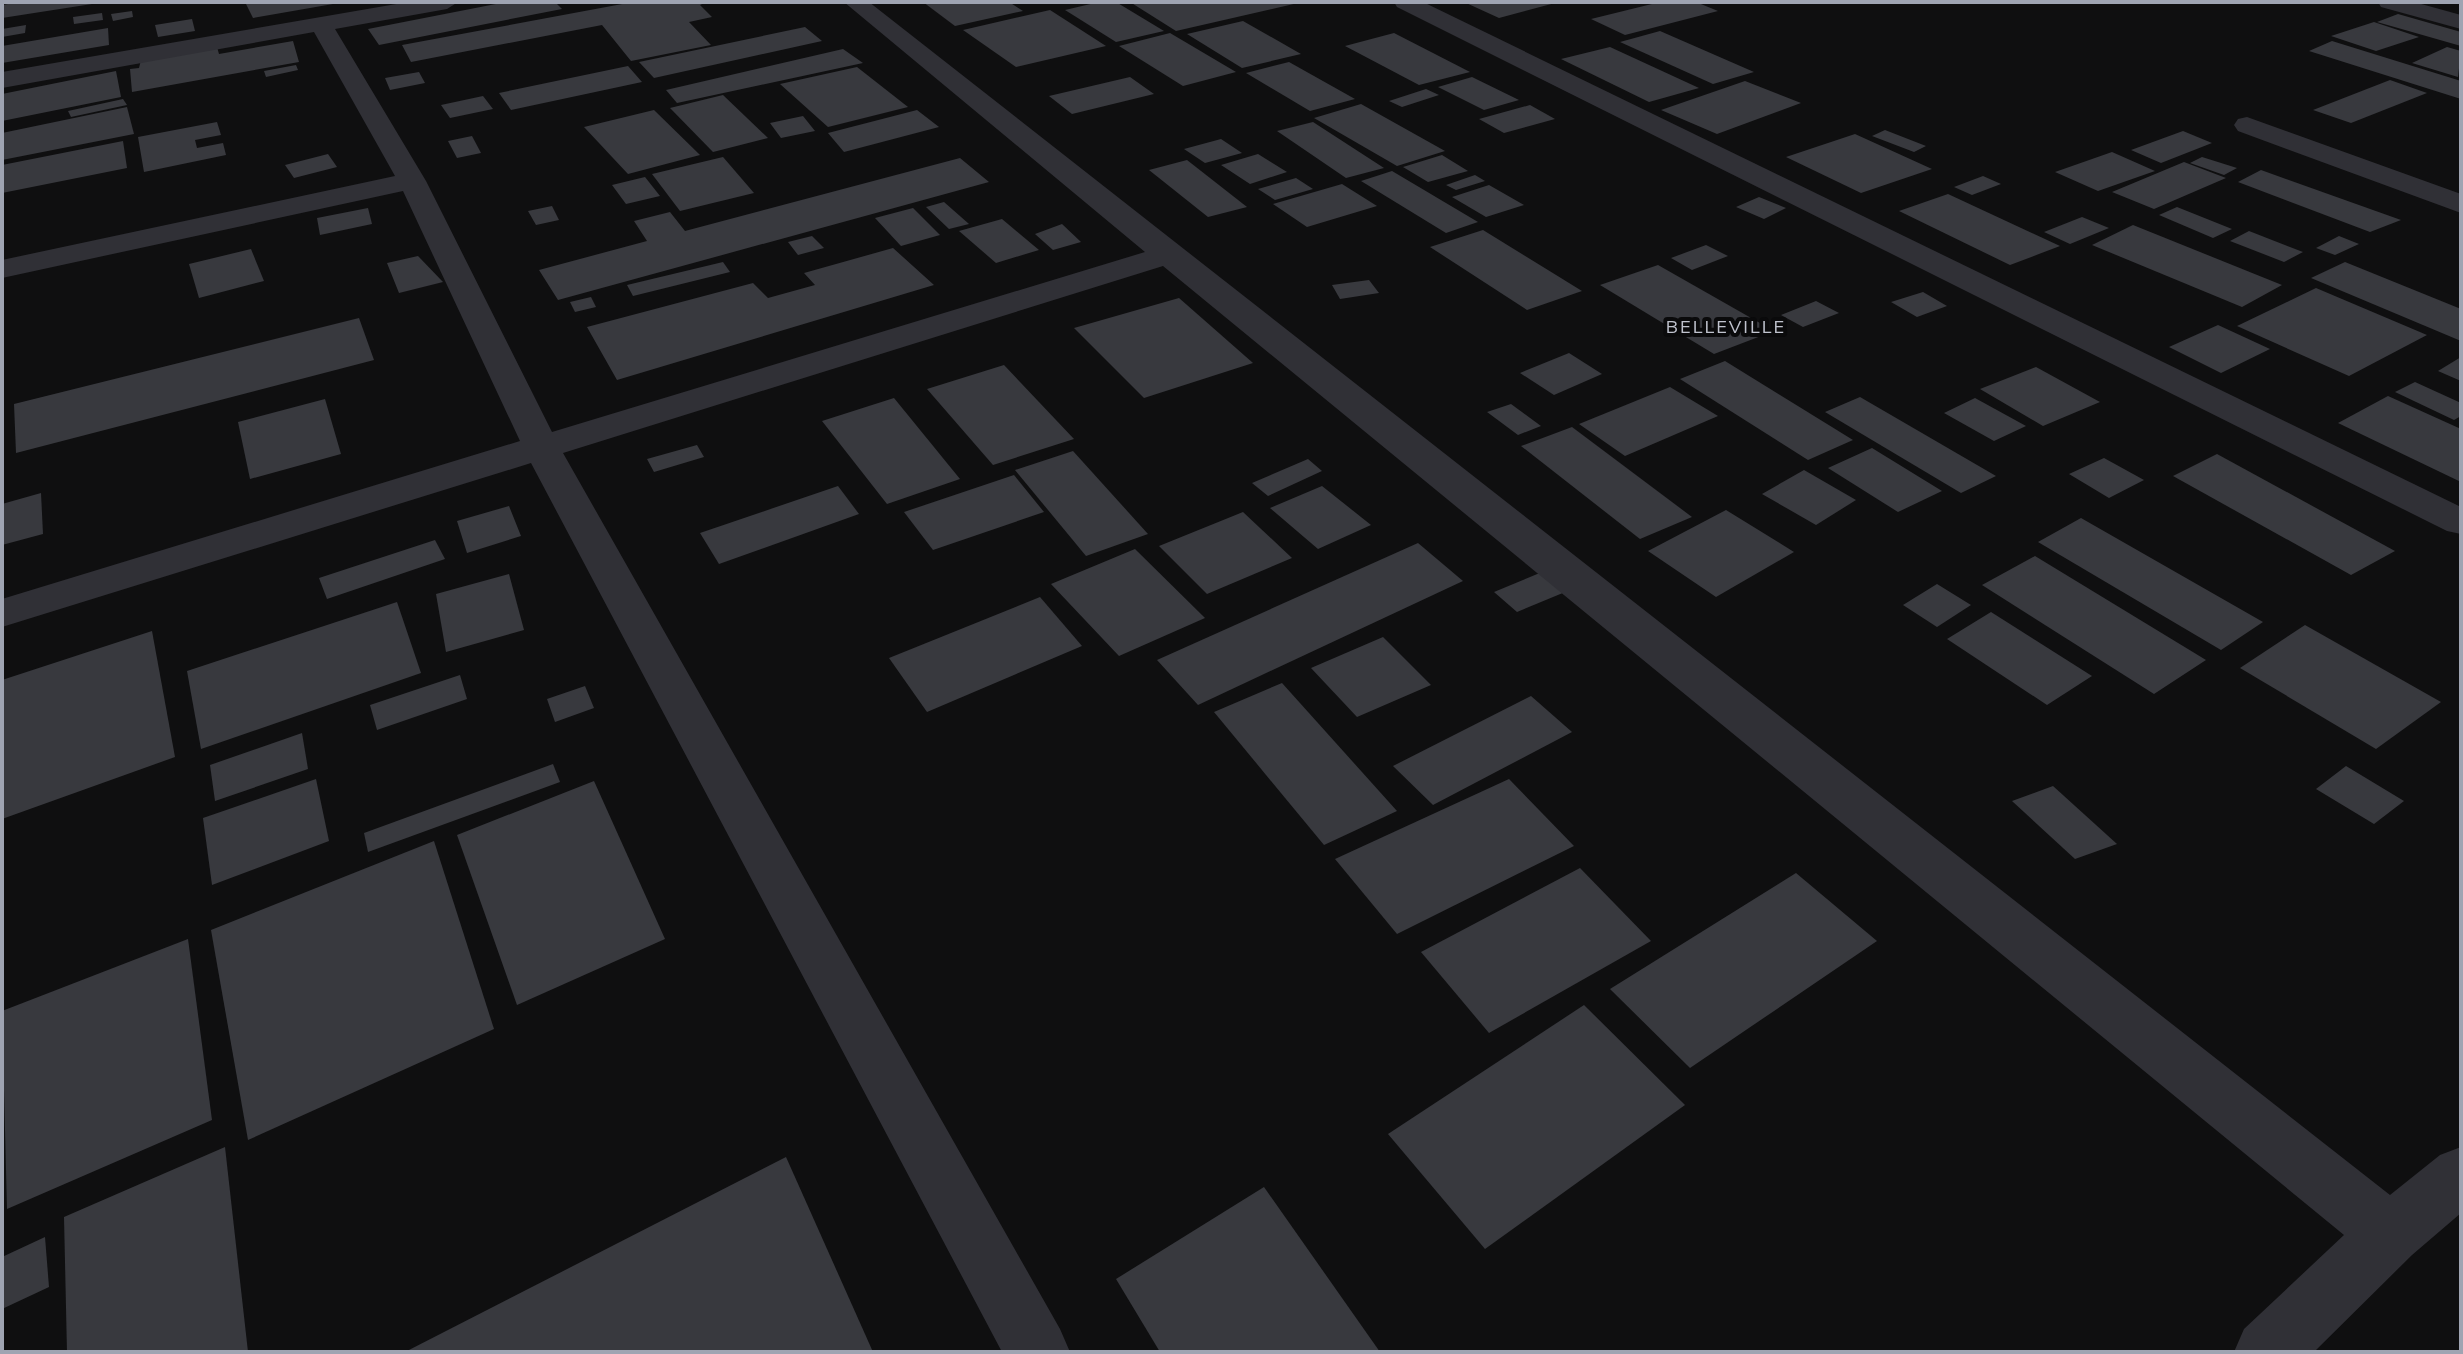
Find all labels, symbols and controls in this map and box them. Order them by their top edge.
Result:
district label: BELLEVILLE [1666,315,1786,338]

